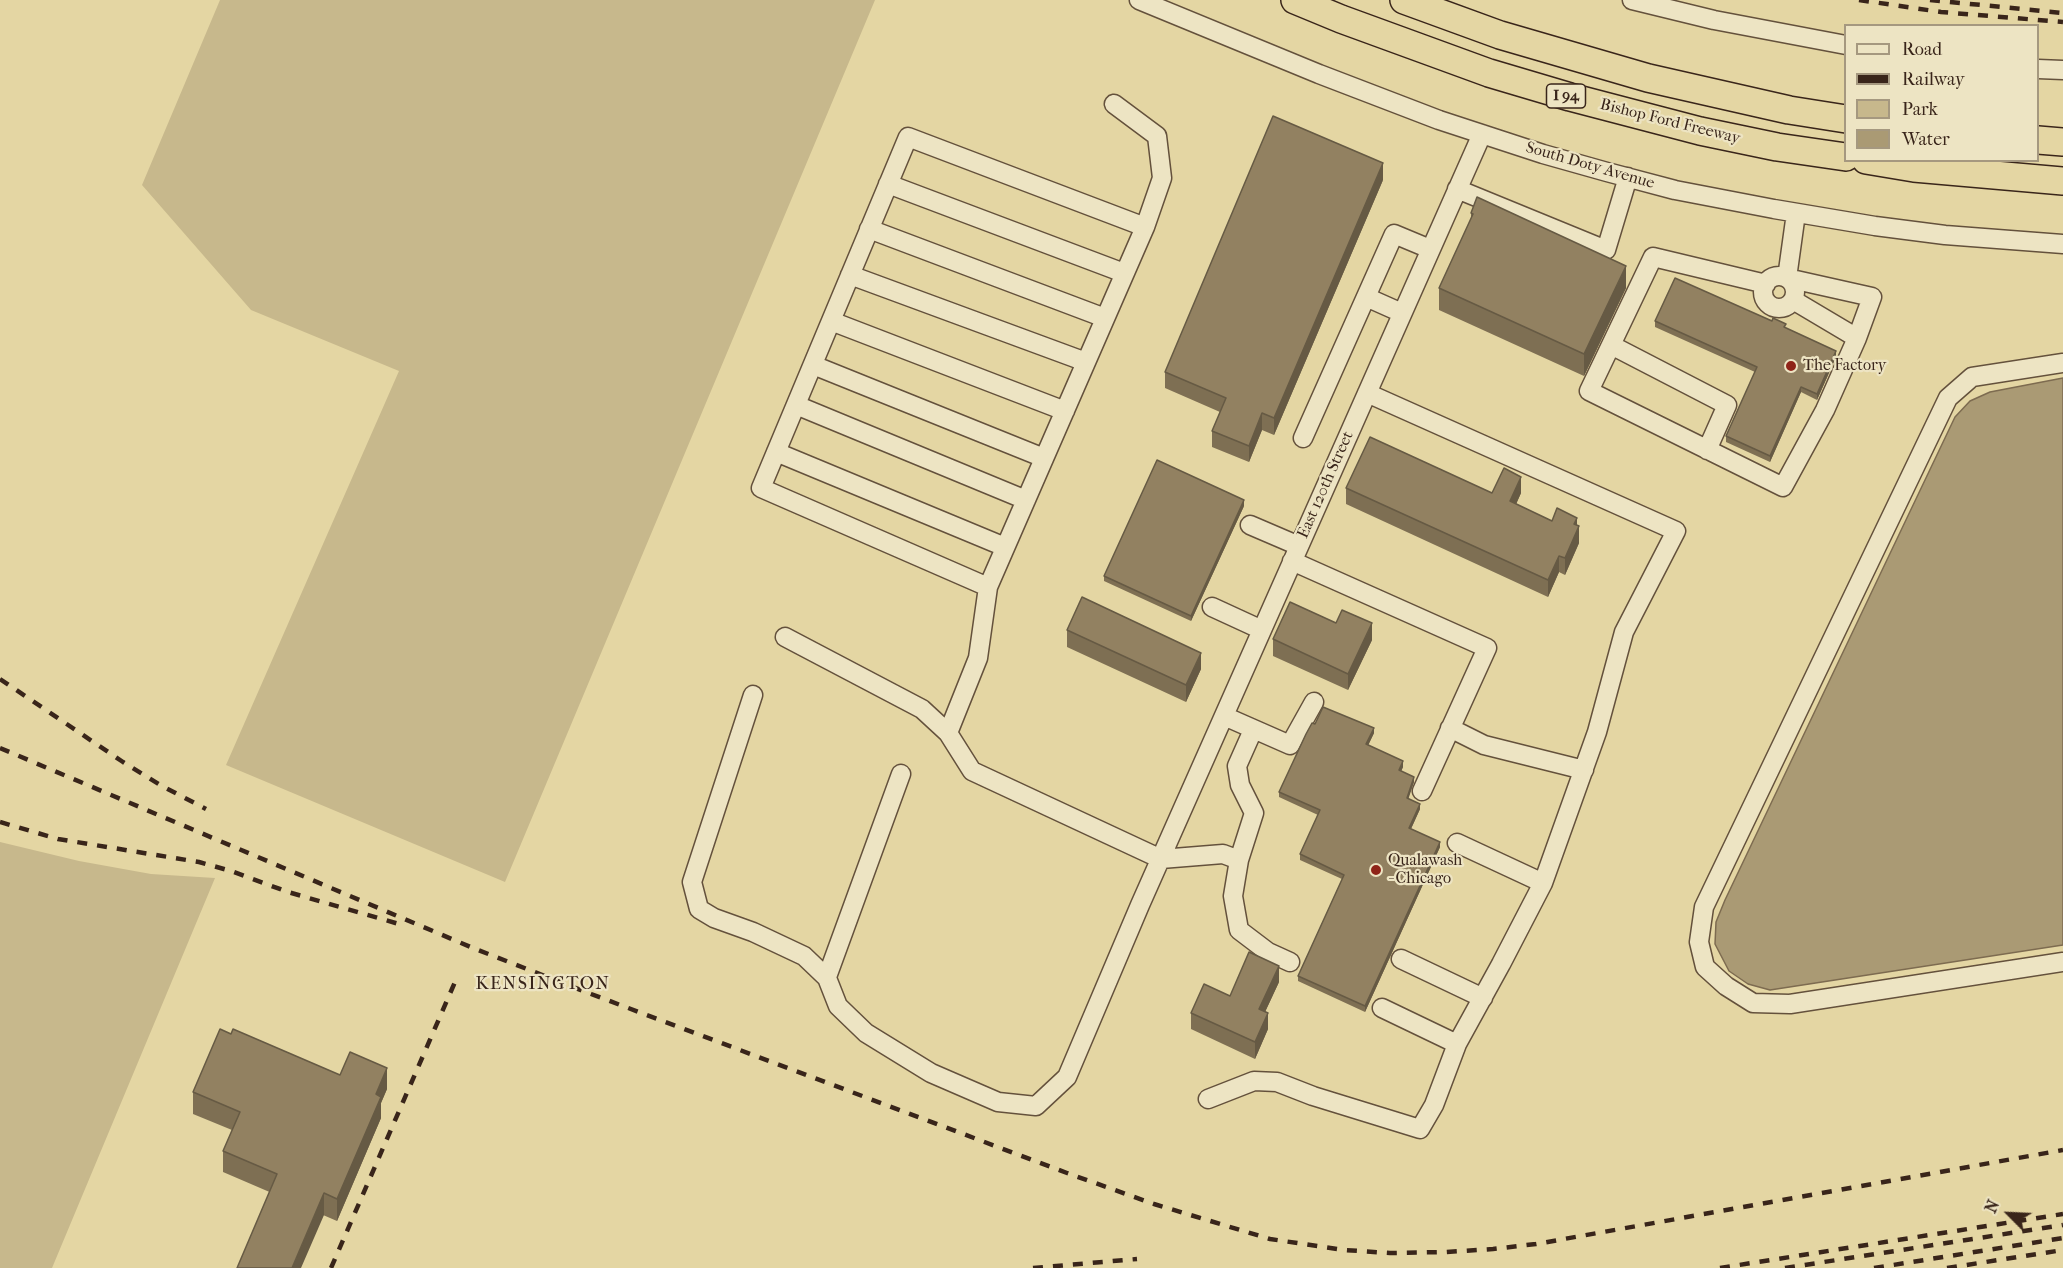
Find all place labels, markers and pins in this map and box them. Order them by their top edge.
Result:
place label: The Factory [1803,356,1886,376]
marker: The Factory [1784,359,1798,373]
place label: Qualawash - Chicago [1388,851,1462,889]
marker: Qualawash - Chicago [1369,863,1383,877]

